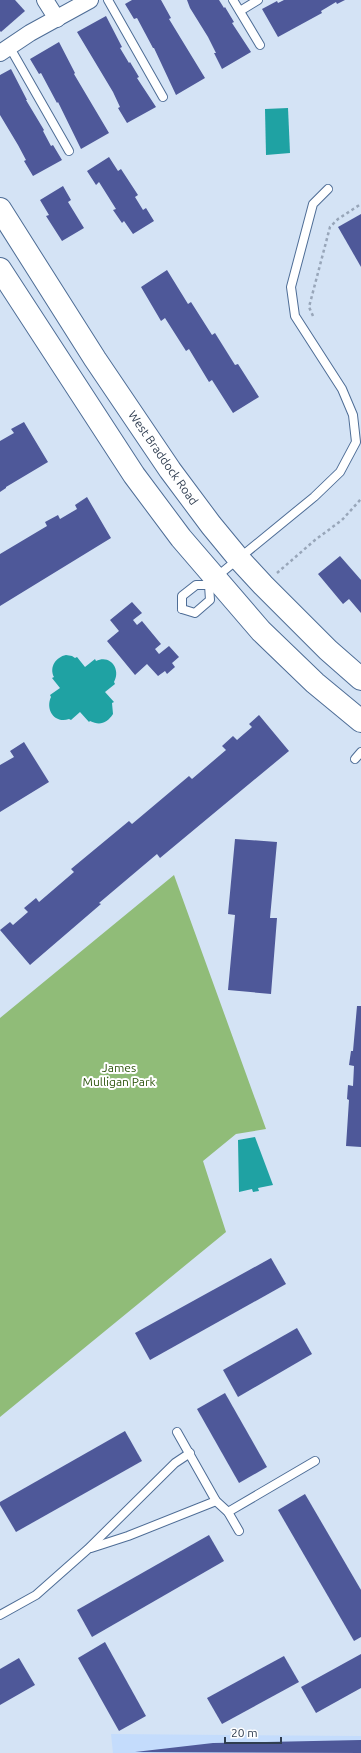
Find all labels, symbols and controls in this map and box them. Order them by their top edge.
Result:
street label: West Braddock Road [126,408,201,507]
park label: James Mulligan Park [83,1061,156,1088]
scale bar [225,1719,281,1745]
text: 20 m [231,1726,258,1739]

